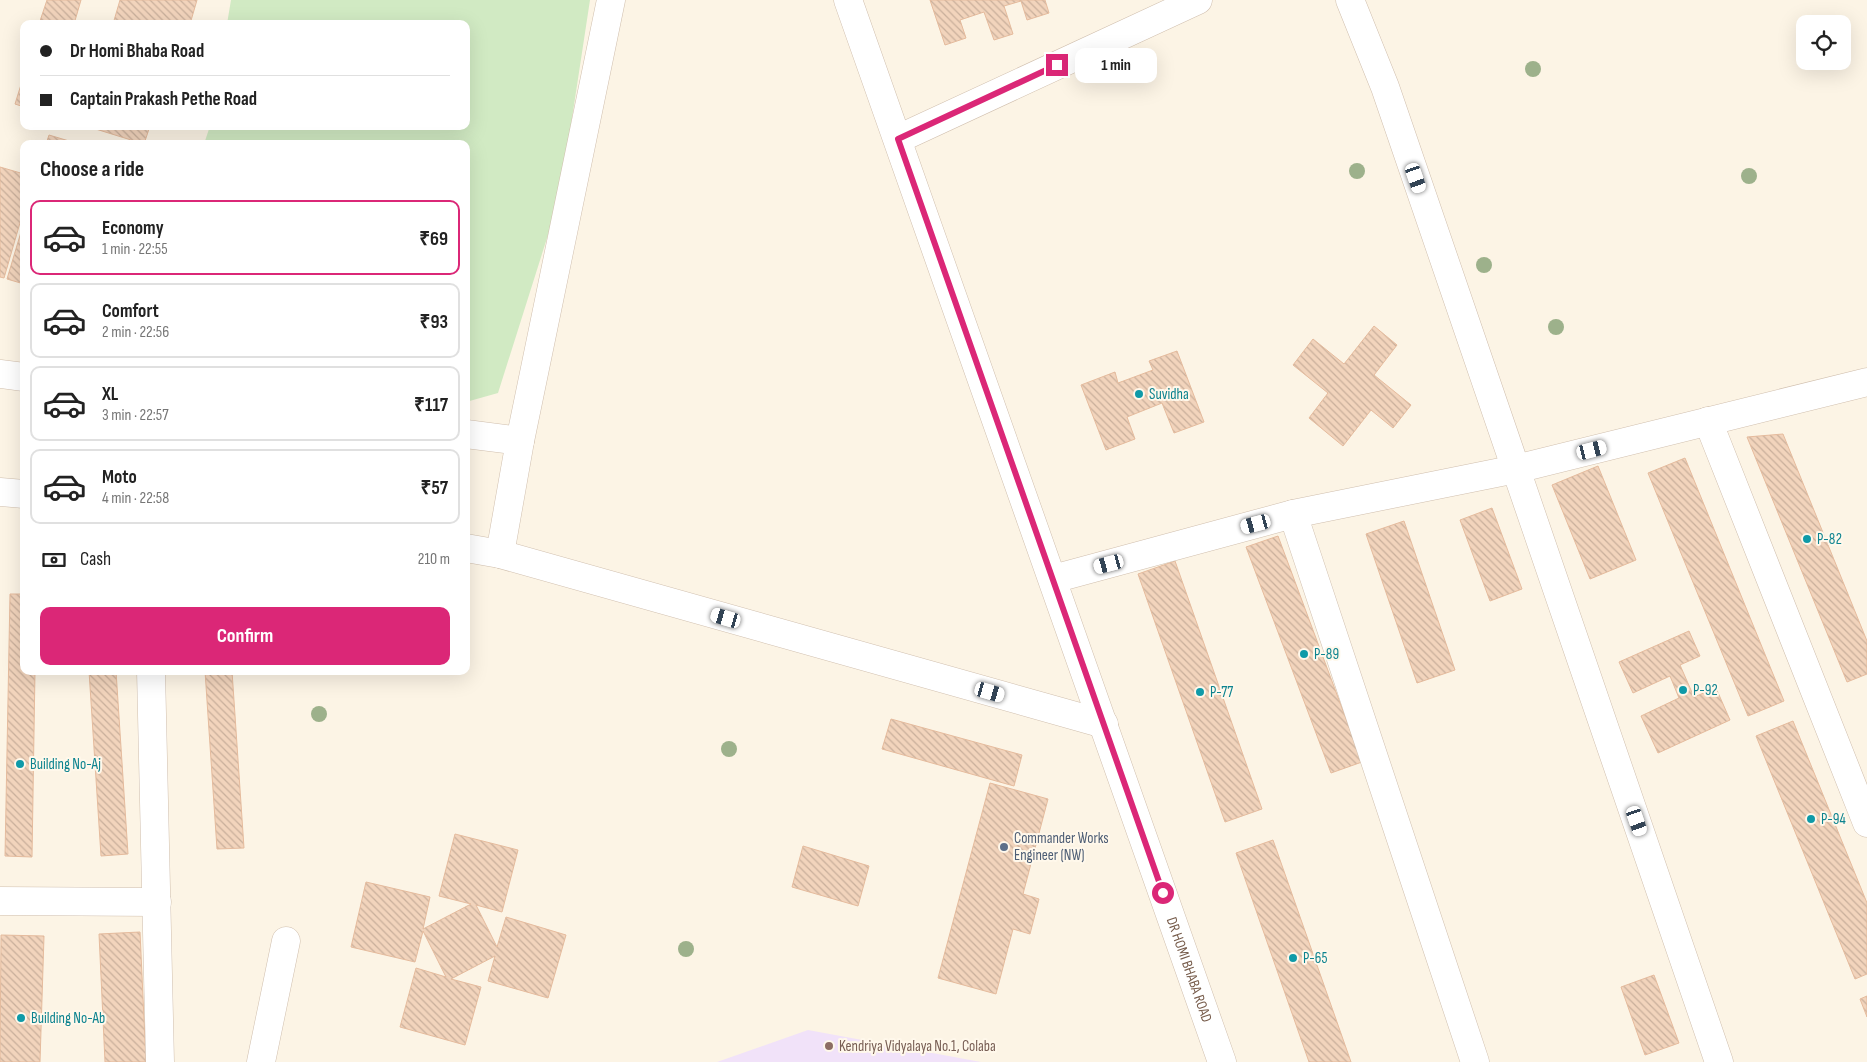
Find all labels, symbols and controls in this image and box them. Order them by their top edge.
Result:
map controls [1796,15,1851,70]
button: locate [1796,15,1851,70]
text: Dr Homi Bhaba Road [70,40,204,63]
callout: 1 min [1074,48,1157,82]
route end [1046,54,1068,76]
text: 1 min [1101,56,1131,75]
text: Captain Prakash Pethe Road [70,88,257,111]
text: Choose a ride [40,156,144,183]
car [1404,161,1427,195]
icon: car [42,215,87,260]
text: Economy [102,217,164,240]
text: ₹69 [419,228,448,251]
text: 1 min · 22:55 [102,240,168,259]
icon: car [42,298,87,343]
text: Comfort [102,300,159,323]
text: ₹93 [420,311,448,334]
text: 2 min · 22:56 [102,323,169,342]
icon: car [42,381,87,426]
text: XL [102,383,118,406]
place label: Suvidha [1149,385,1189,404]
marker: Suvidha [1133,388,1145,400]
text: ₹117 [414,394,448,417]
text: 3 min · 22:57 [102,406,169,425]
car [1575,439,1608,461]
icon: car [42,464,87,509]
text: Moto [102,466,137,489]
text: ₹57 [421,477,448,500]
text: 4 min · 22:58 [102,489,169,508]
car [1239,513,1272,535]
place label: P-82 [1817,530,1842,549]
marker: P-82 [1801,533,1813,545]
icon: cash [40,546,68,574]
text: Cash [80,548,111,571]
text: 210 m [418,550,450,569]
car [1092,553,1125,575]
button: Confirm [40,607,450,665]
car [709,607,742,629]
place label: P-89 [1314,645,1339,664]
marker: P-89 [1298,648,1310,660]
car [973,681,1006,703]
place label: P-92 [1693,681,1718,700]
place label: P-77 [1210,683,1233,702]
marker: P-92 [1677,684,1689,696]
marker: P-77 [1194,686,1206,698]
place label: Building No-Aj [30,755,101,774]
marker: Building No-Aj [14,758,26,770]
car [1625,804,1648,838]
place label: P-94 [1821,810,1846,829]
marker: P-94 [1805,813,1817,825]
place label: Commander Works Engineer (NW) [1014,829,1109,865]
marker: Commander Works Engineer (NW) [998,841,1010,853]
route start [1152,882,1174,904]
street label: DR HOMI BHABA ROAD [1162,915,1216,1025]
place label: P-65 [1303,949,1327,968]
marker: P-65 [1287,952,1299,964]
place label: Building No-Ab [31,1009,105,1028]
marker: Building No-Ab [15,1012,27,1024]
place label: Kendriya Vidyalaya No.1, Colaba [839,1037,996,1056]
marker: Kendriya Vidyalaya No.1, Colaba [823,1040,835,1052]

